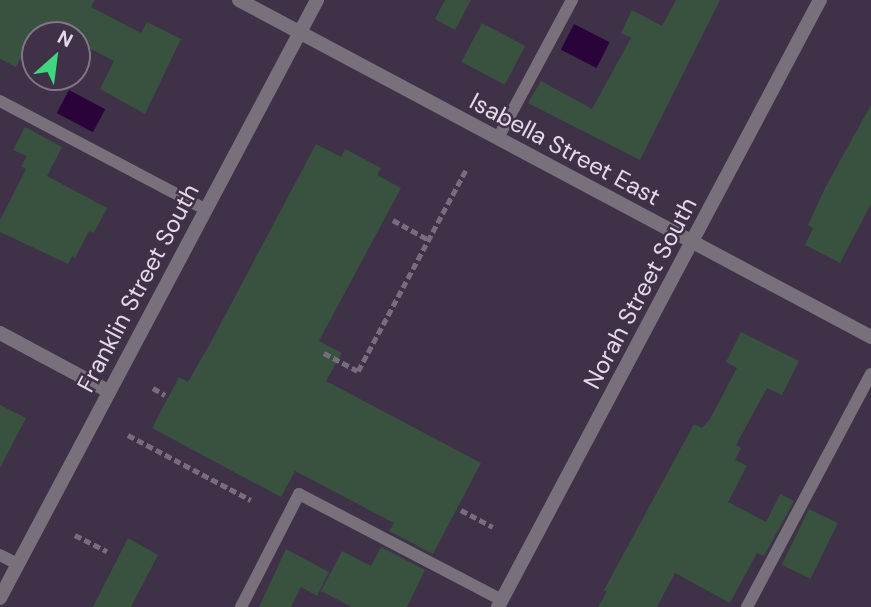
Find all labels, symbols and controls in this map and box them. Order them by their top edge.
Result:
north arrow [21,21,91,91]
text: N [53,24,77,53]
street label: Isabella Street East [465,87,665,211]
street label: Franklin Street South [71,179,205,397]
street label: Norah Street South [577,192,703,394]

